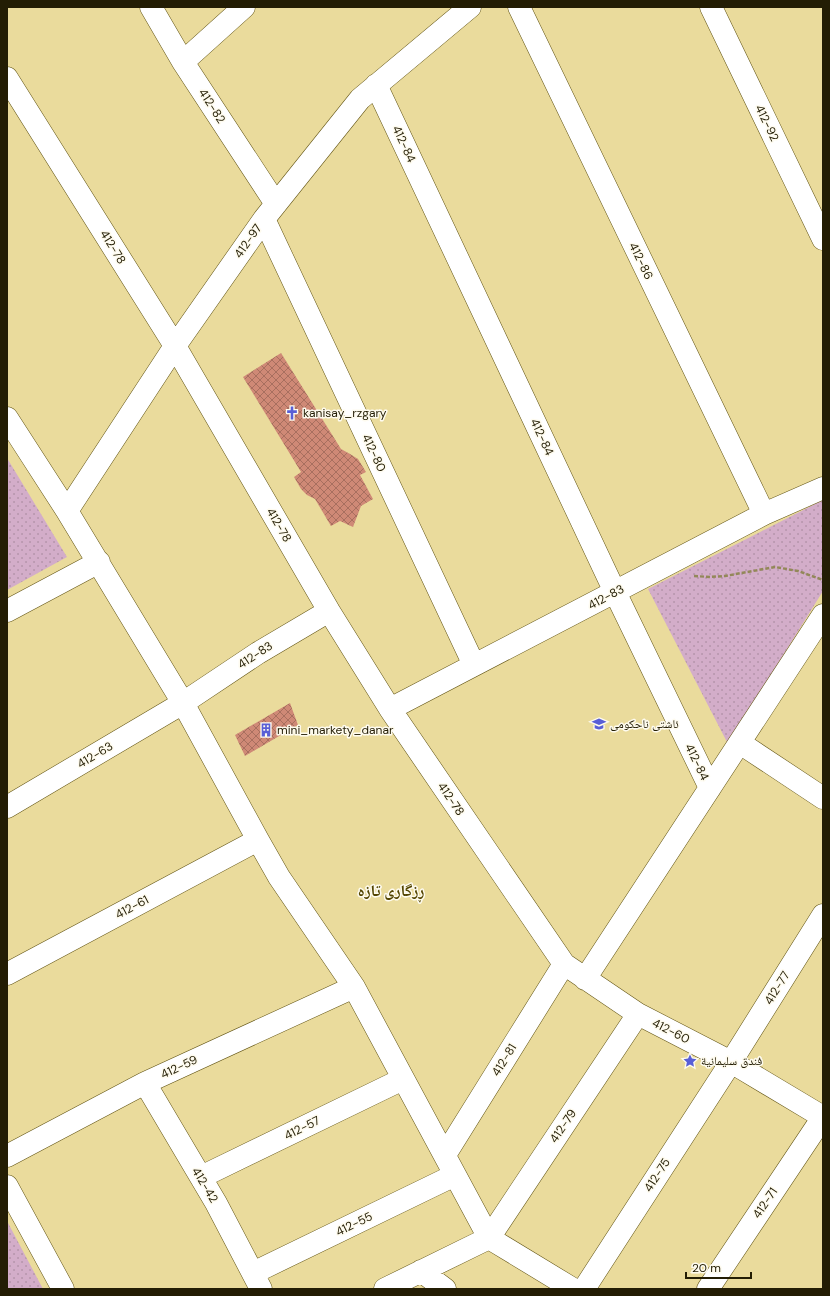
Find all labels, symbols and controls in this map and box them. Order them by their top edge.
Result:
street label: 412-82 [195,86,229,127]
street label: 412-92 [751,102,783,144]
street label: 412-84 [389,123,419,165]
street label: 412-97 [231,221,265,261]
street label: 412-78 [96,227,130,267]
street label: 412-86 [625,240,657,282]
church icon: kanisay_rzgary [284,405,300,421]
place label: kanisay_rzgary [303,405,387,421]
street label: 412-84 [527,416,557,458]
street label: 412-80 [358,432,390,474]
street label: 412-78 [263,505,295,545]
street label: 412-83 [585,581,627,613]
street label: 412-83 [234,638,276,672]
school or university icon: ئاشتی ناحکومی [591,716,607,732]
place label: ئاشتی ناحکومی [610,716,679,732]
building icon: mini_markety_danar [258,722,274,738]
place label: mini_markety_danar [277,722,394,738]
street label: 412-63 [74,738,116,772]
street label: 412-84 [681,741,713,783]
street label: 412-78 [434,779,468,819]
district label: ڕزگاری تازە [358,880,424,903]
street label: 412-61 [112,892,152,922]
street label: 412-77 [761,968,793,1008]
street label: 412-60 [649,1015,693,1047]
street label: 412-81 [488,1041,520,1079]
street label: 412-59 [158,1052,200,1082]
place icon: فندق سليمانية [682,1053,698,1069]
place label: فندق سليمانية [701,1053,762,1069]
street label: 412-79 [546,1106,580,1146]
street label: 412-57 [281,1112,323,1144]
street label: 412-75 [640,1155,674,1195]
street label: 412-42 [188,1164,222,1206]
street label: 412-71 [749,1184,781,1222]
street label: 412-55 [333,1208,375,1240]
scale bar [686,1254,751,1280]
text: 20 m [692,1260,721,1276]

